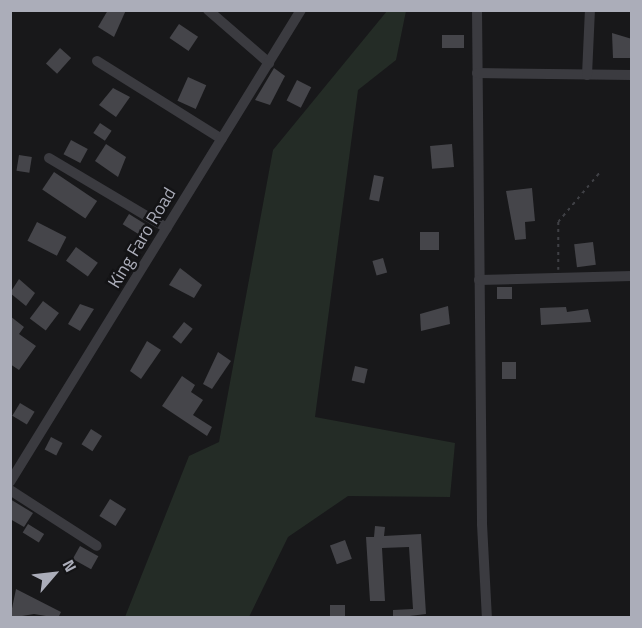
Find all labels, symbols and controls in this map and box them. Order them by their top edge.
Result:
street label: King Faro Road [104,184,180,292]
north arrow [24,544,84,604]
text: N [57,555,83,576]

